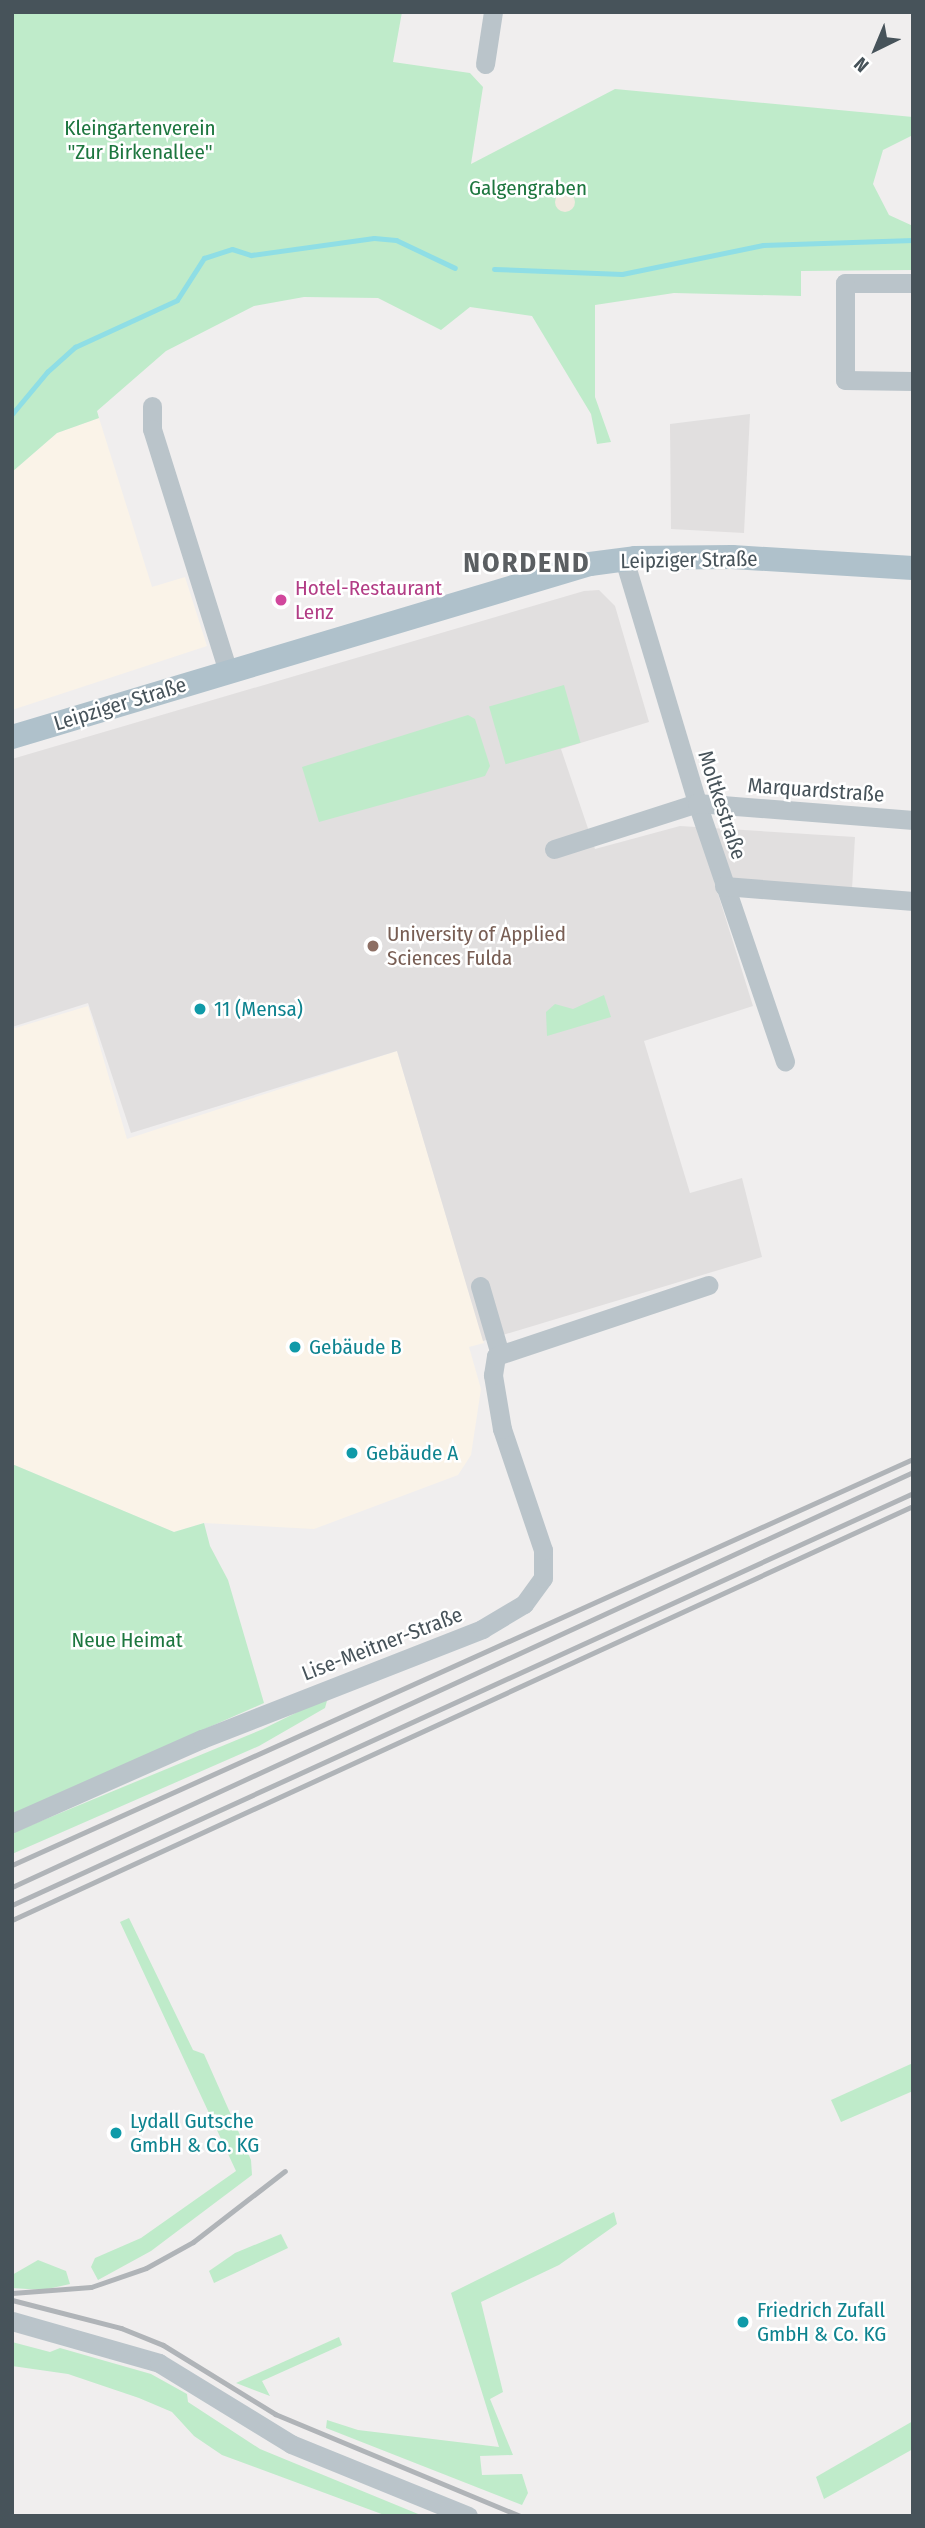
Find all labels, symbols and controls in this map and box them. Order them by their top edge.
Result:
north arrow [841,14,911,84]
text: N [849,52,873,77]
park label: Kleingartenverein "Zur Birkenallee" [64,115,216,165]
park label: Galgengraben [469,175,587,201]
district label: NORDEND [464,546,590,580]
street label: Leipziger Straße [620,546,758,574]
place label: Hotel-Restaurant Lenz [295,575,442,625]
marker: Hotel-Restaurant Lenz [273,592,289,608]
street label: Leipziger Straße [51,672,189,736]
street label: Moltkestraße [693,747,751,863]
street label: Marquardstraße [747,773,885,807]
place label: University of Applied Sciences Fulda [387,921,566,971]
marker: University of Applied Sciences Fulda [365,938,381,954]
place label: 11 (Mensa) [214,996,303,1022]
marker: 11 (Mensa) [192,1001,208,1017]
place label: Gebäude B [309,1334,402,1360]
marker: Gebäude B [287,1339,303,1355]
place label: Gebäude A [366,1440,458,1466]
marker: Gebäude A [344,1445,360,1461]
street label: Lise-Meitner-Straße [298,1602,466,1686]
park label: Neue Heimat [71,1627,183,1653]
place label: Lydall Gutsche GmbH & Co. KG [130,2108,259,2158]
marker: Lydall Gutsche GmbH & Co. KG [108,2125,124,2141]
place label: Friedrich Zufall GmbH & Co. KG [757,2297,886,2347]
marker: Friedrich Zufall GmbH & Co. KG [735,2314,751,2330]

